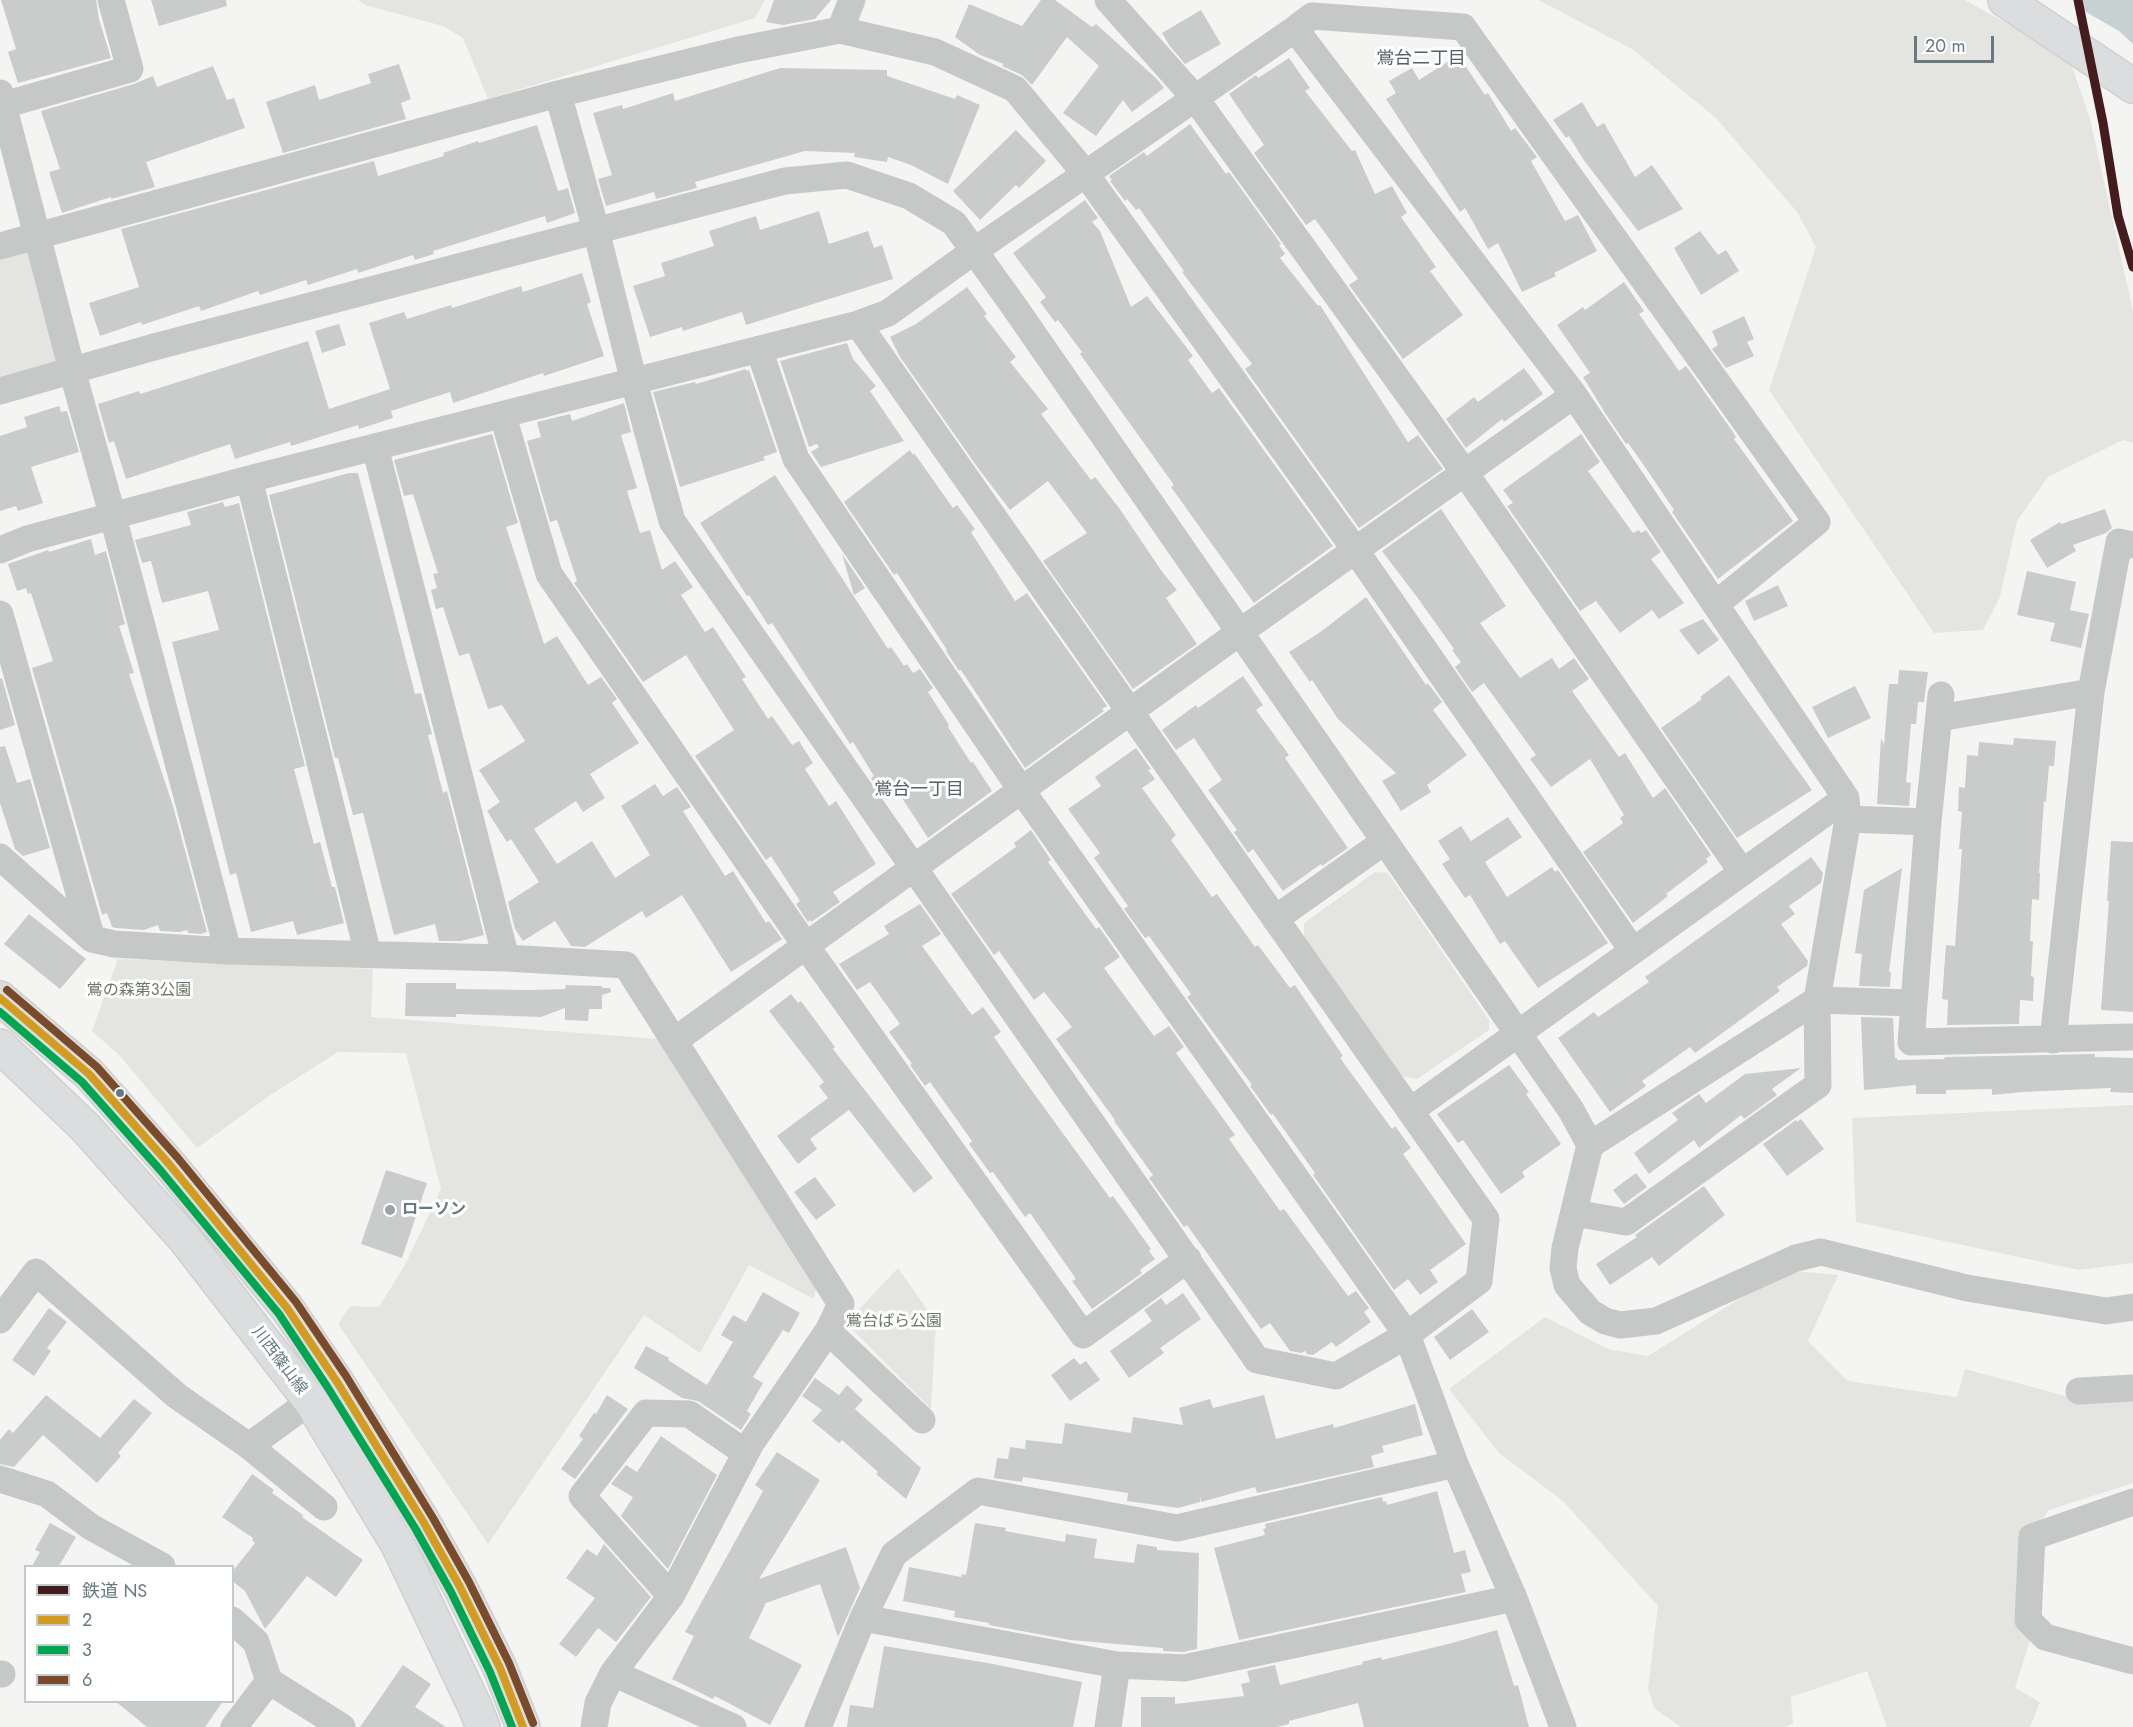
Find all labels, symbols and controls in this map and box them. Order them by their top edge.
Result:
scale bar [1917,24,1996,62]
text: 20 m [1925,33,1965,59]
district label: 鴬台二丁目 [1376,49,1466,71]
district label: 鴬台一丁目 [874,780,964,802]
park label: 鴬の森第3公園 [87,981,191,1001]
unlabelled marker [114,1087,126,1099]
place label: ローソン [402,1200,466,1220]
marker: ローソン [383,1203,397,1217]
park label: 鴬台ばら公園 [846,1312,942,1332]
street label: 川西篠山線 [247,1323,311,1399]
legend [24,1565,234,1703]
text: 鉄道 NS [82,1578,147,1604]
text: 2 [82,1607,92,1633]
text: 3 [82,1637,92,1663]
text: 6 [82,1667,92,1693]

